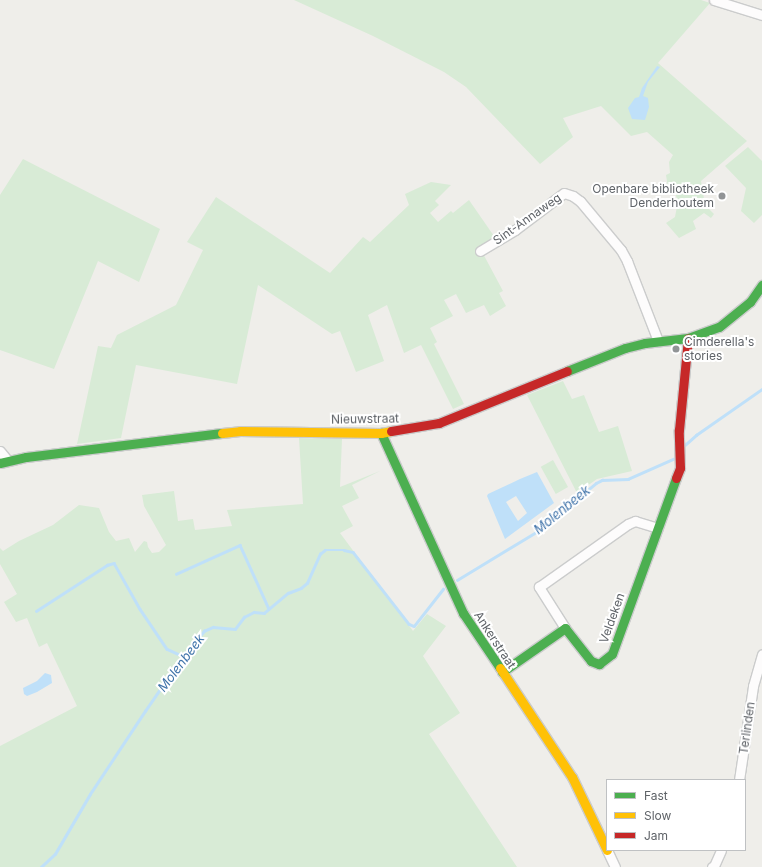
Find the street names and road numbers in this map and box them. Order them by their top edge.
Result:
street label: Sint-Annaweg [490,190,564,248]
street label: Nieuwstraat [331,411,399,427]
street label: Veldeken [596,591,628,645]
street label: Ankerstraat [471,609,519,671]
street label: Terlinden [736,701,758,755]

